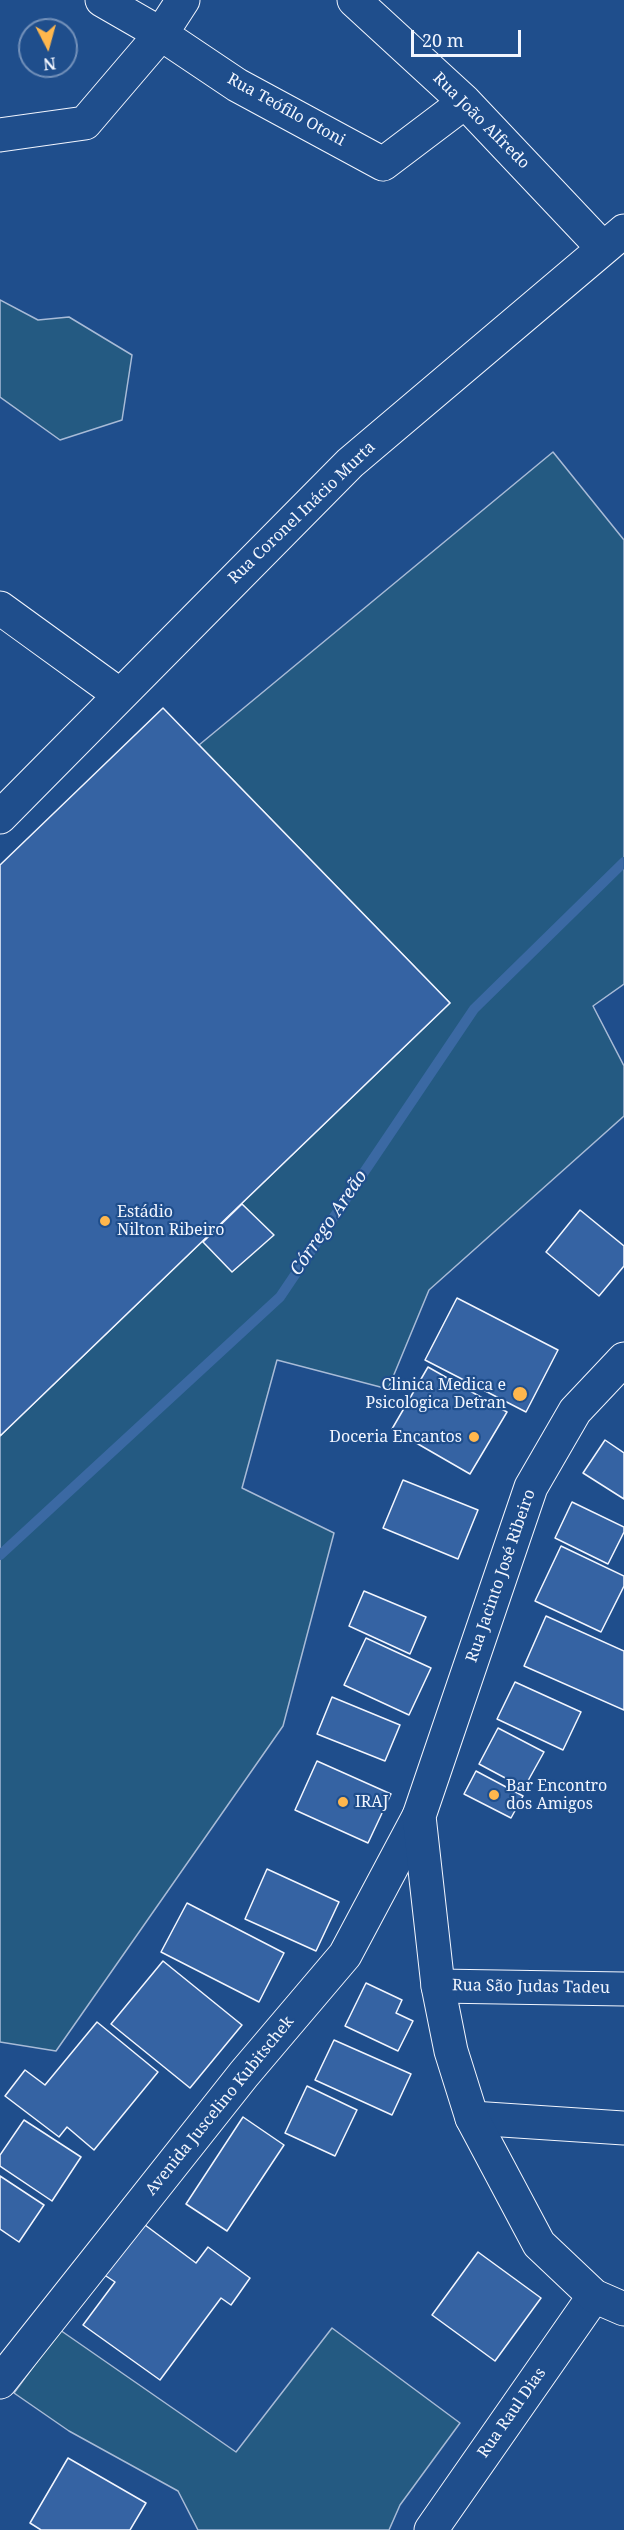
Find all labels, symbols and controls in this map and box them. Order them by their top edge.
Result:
north arrow [18,18,78,78]
scale bar [414,18,524,56]
text: 20 m [422,28,464,52]
text: N [42,52,57,76]
street label: Rua João Alfredo [429,69,533,173]
street label: Rua Teófilo Otoni [224,70,348,150]
street label: Rua Coronel Inácio Murta [225,438,379,588]
water label: Córrego Areão [286,1166,372,1280]
place label: Estádio Nilton Ribeiro [117,1202,225,1240]
marker: Estádio Nilton Ribeiro [98,1214,112,1228]
place label: Clinica Medica e Psicologica Detran [366,1375,506,1413]
marker: Clinica Medica e Psicologica Detran [511,1385,529,1403]
place label: Doceria Encantos [329,1427,462,1447]
marker: Doceria Encantos [467,1430,481,1444]
street label: Rua Jacinto José Ribeiro [462,1487,540,1665]
place label: Bar Encontro dos Amigos [506,1776,607,1814]
marker: Bar Encontro dos Amigos [487,1788,501,1802]
place label: IRAJ [355,1792,388,1812]
marker: IRAJ [336,1795,350,1809]
street label: Rua São Judas Tadeu [452,1976,610,1998]
street label: Avenida Juscelino Kubitschek [142,2013,298,2199]
street label: Rua Raul Dias [474,2364,550,2462]

